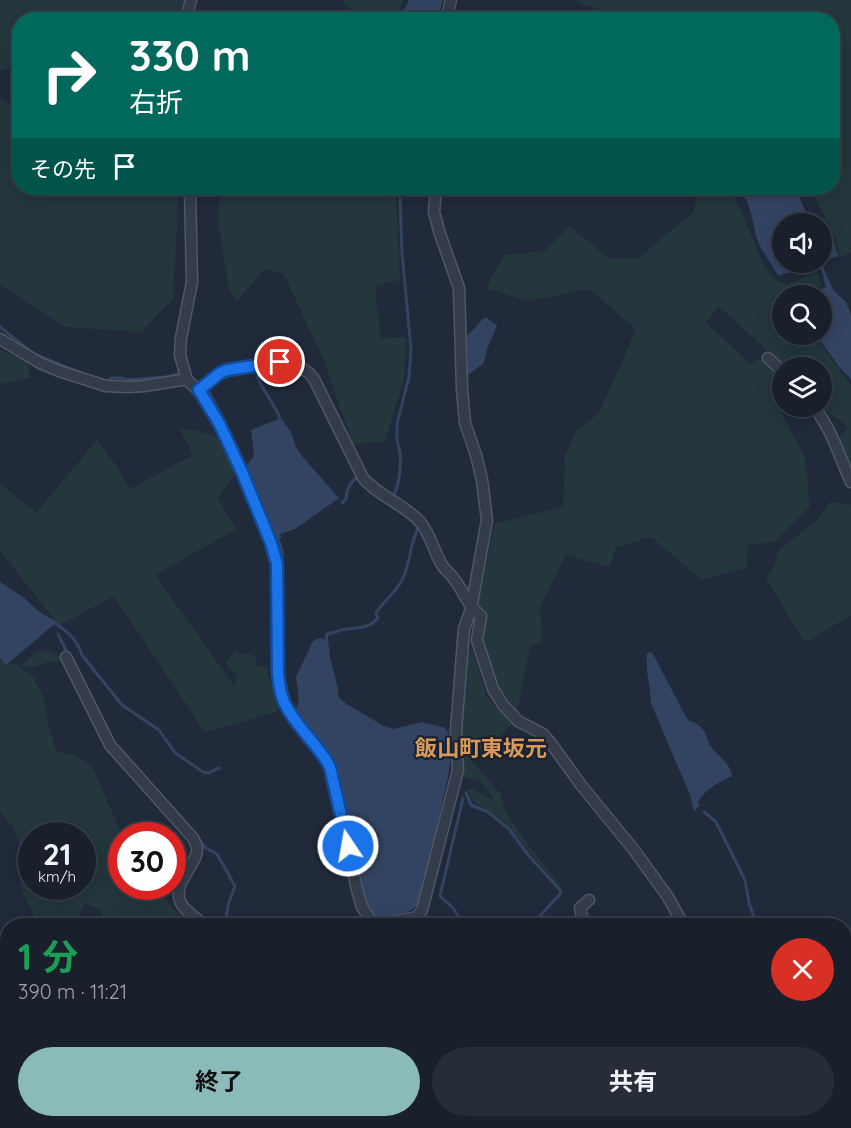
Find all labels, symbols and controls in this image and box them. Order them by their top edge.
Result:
text: 330 m [129,29,250,82]
icon: right [30,36,108,114]
text: 右折 [129,85,183,119]
icon: arrive [108,150,141,183]
text: その先 [30,155,96,183]
map controls [772,213,832,417]
button: sound [772,213,832,273]
button: search [772,285,832,345]
pin [254,336,305,387]
icon: arrive [263,345,296,378]
button: layers [772,357,832,417]
district label: 飯山町東坂元 [414,734,547,762]
position arrow [316,814,380,878]
speed limit sign: 30 [108,822,186,900]
text: 21 [43,835,71,873]
text: km/h [38,867,76,886]
text: 1 分 [18,934,78,979]
button: close [771,938,834,1001]
text: 390 m · 11:21 [18,979,127,1004]
button: 終了 [18,1047,420,1116]
button: 共有 [432,1047,834,1116]

